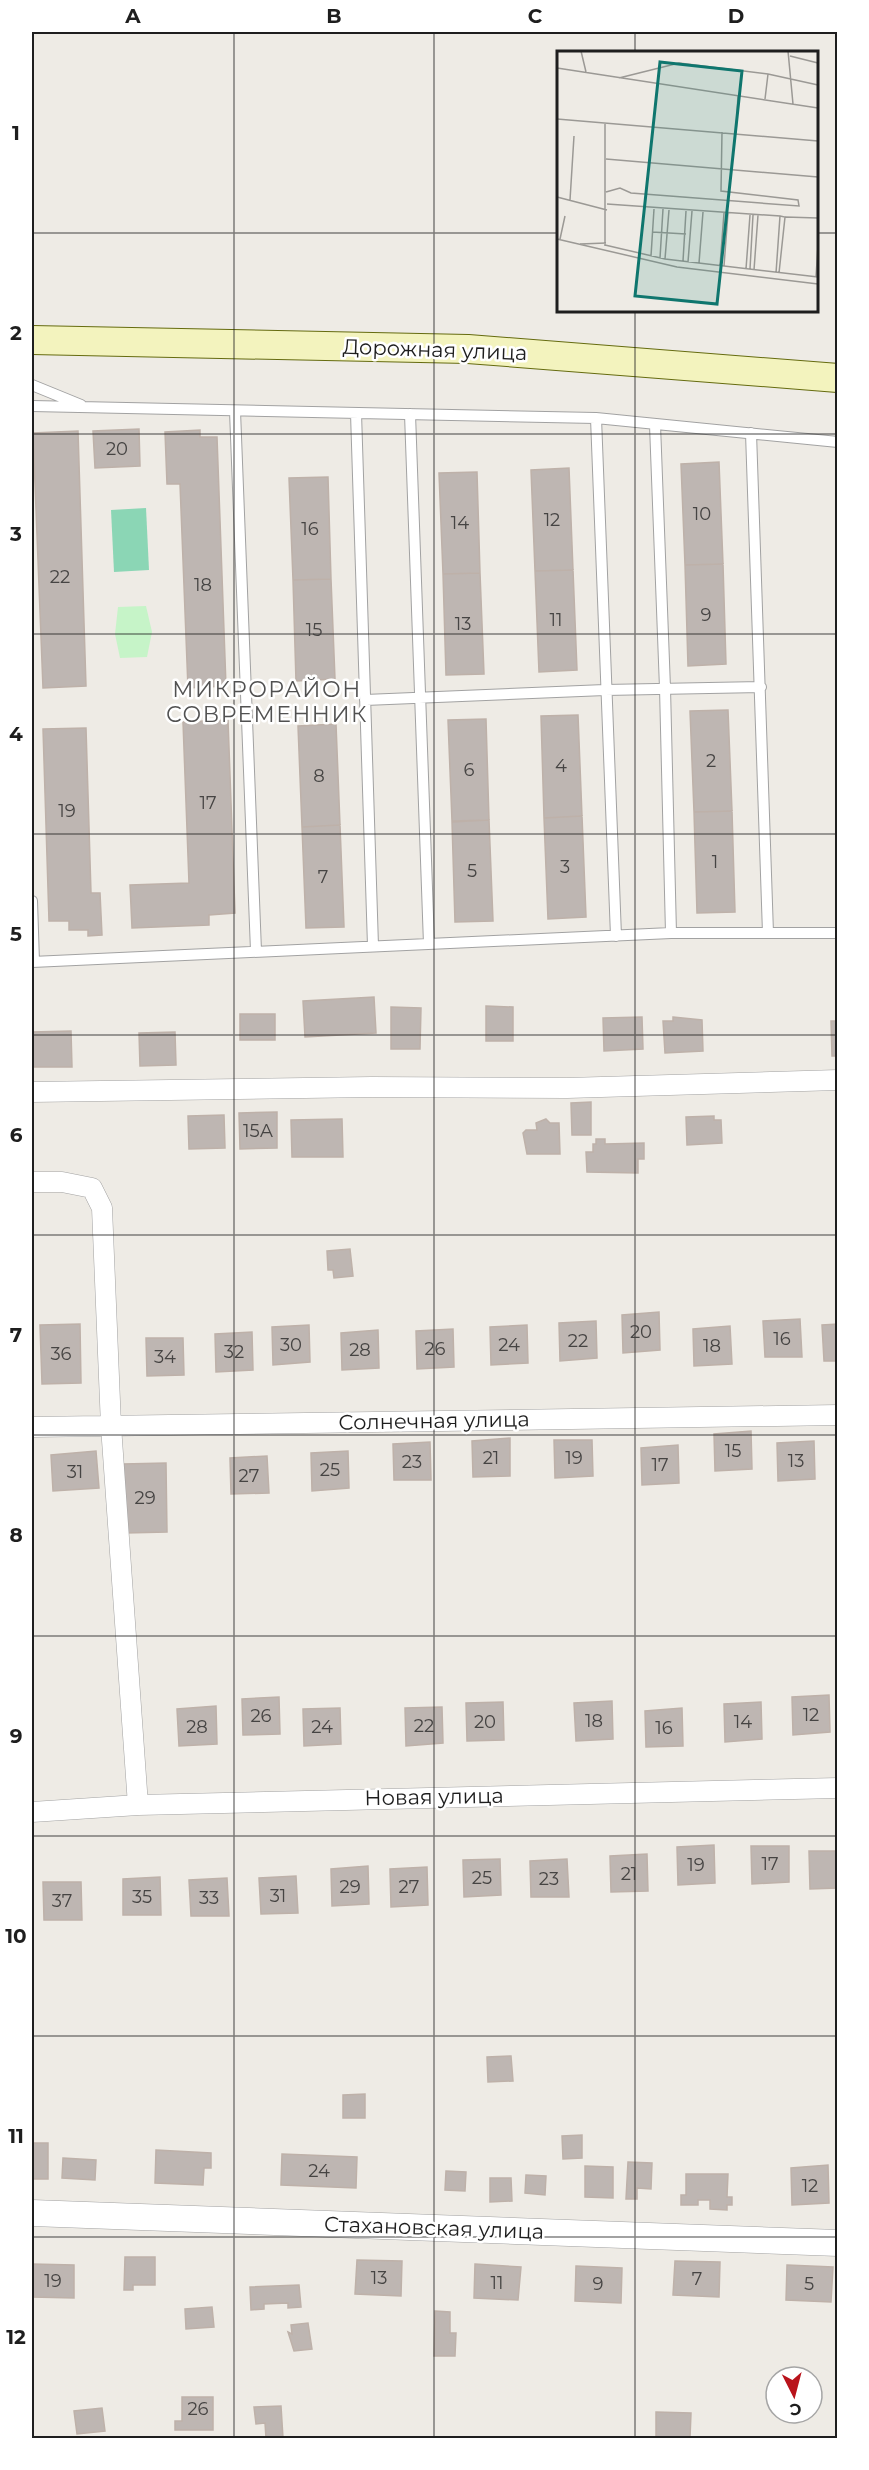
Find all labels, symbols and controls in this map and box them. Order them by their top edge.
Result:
text: A [124,4,141,28]
text: B [326,4,342,28]
text: C [528,4,543,28]
text: D [728,4,744,28]
inset map [557,51,818,312]
text: 1 [12,121,20,145]
text: 2 [10,321,22,345]
street label: Дорожная улица [342,334,528,365]
house number: 20 [106,438,128,460]
house number: 10 [693,503,711,525]
house number: 12 [544,509,560,531]
house number: 14 [451,512,469,534]
house number: 16 [301,518,319,540]
text: 3 [9,522,22,546]
house number: 22 [50,566,70,588]
house number: 18 [194,574,212,596]
house number: 9 [701,604,712,626]
house number: 11 [550,609,563,631]
house number: 13 [455,613,471,635]
house number: 15 [306,619,322,641]
district label: МИКРОРАЙОН СОВРЕМЕННИК [166,676,368,728]
text: 4 [9,722,23,746]
house number: 2 [706,750,716,772]
house number: 4 [555,755,567,777]
house number: 6 [464,759,475,781]
house number: 8 [313,765,325,787]
house number: 17 [199,792,217,814]
house number: 19 [58,800,76,822]
house number: 1 [712,851,718,873]
house number: 3 [560,856,570,878]
house number: 5 [467,860,477,882]
house number: 7 [318,866,328,888]
text: 5 [10,922,22,946]
house number: 15А [243,1120,274,1142]
text: 6 [10,1123,23,1147]
house number: 20 [630,1321,652,1343]
text: 7 [10,1323,22,1347]
house number: 16 [773,1328,791,1350]
house number: 22 [568,1330,588,1352]
house number: 30 [280,1334,302,1356]
house number: 24 [498,1334,520,1356]
house number: 18 [703,1335,721,1357]
house number: 26 [424,1338,446,1360]
house number: 28 [349,1339,371,1361]
house number: 32 [224,1341,244,1363]
house number: 36 [50,1343,72,1365]
house number: 34 [154,1346,176,1368]
street label: Солнечная улица [338,1406,530,1435]
house number: 15 [725,1440,741,1462]
house number: 21 [483,1447,499,1469]
house number: 19 [565,1447,583,1469]
house number: 13 [788,1450,804,1472]
house number: 23 [402,1451,422,1473]
house number: 17 [651,1454,669,1476]
house number: 25 [320,1459,340,1481]
house number: 31 [67,1461,83,1483]
house number: 27 [239,1465,259,1487]
house number: 29 [134,1487,156,1509]
text: 8 [9,1523,23,1547]
house number: 12 [803,1704,819,1726]
house number: 26 [250,1705,272,1727]
house number: 18 [585,1710,603,1732]
house number: 20 [474,1711,496,1733]
house number: 14 [734,1711,752,1733]
house number: 22 [414,1715,434,1737]
house number: 28 [186,1716,208,1738]
house number: 24 [311,1716,333,1738]
house number: 16 [655,1717,673,1739]
text: 9 [10,1724,22,1748]
street label: Новая улица [364,1783,504,1810]
house number: 17 [761,1853,779,1875]
house number: 19 [687,1854,705,1876]
house number: 21 [621,1863,637,1885]
house number: 25 [472,1867,492,1889]
house number: 23 [539,1868,559,1890]
house number: 29 [339,1876,361,1898]
house number: 27 [399,1876,419,1898]
house number: 31 [270,1885,286,1907]
house number: 35 [132,1886,152,1908]
house number: 33 [199,1887,219,1909]
house number: 37 [52,1890,72,1912]
text: 10 [5,1924,27,1948]
text: 11 [8,2124,24,2148]
house number: 24 [308,2160,330,2182]
house number: 12 [802,2175,818,2197]
street label: Стахановская улица [324,2211,544,2244]
house number: 13 [371,2267,387,2289]
house number: 7 [692,2268,702,2290]
house number: 19 [44,2270,62,2292]
house number: 11 [491,2272,504,2294]
house number: 9 [593,2273,604,2295]
house number: 5 [804,2273,814,2295]
text: 12 [6,2325,26,2349]
north arrow [764,2365,824,2425]
house number: 26 [187,2398,209,2420]
text: С [788,2399,802,2420]

